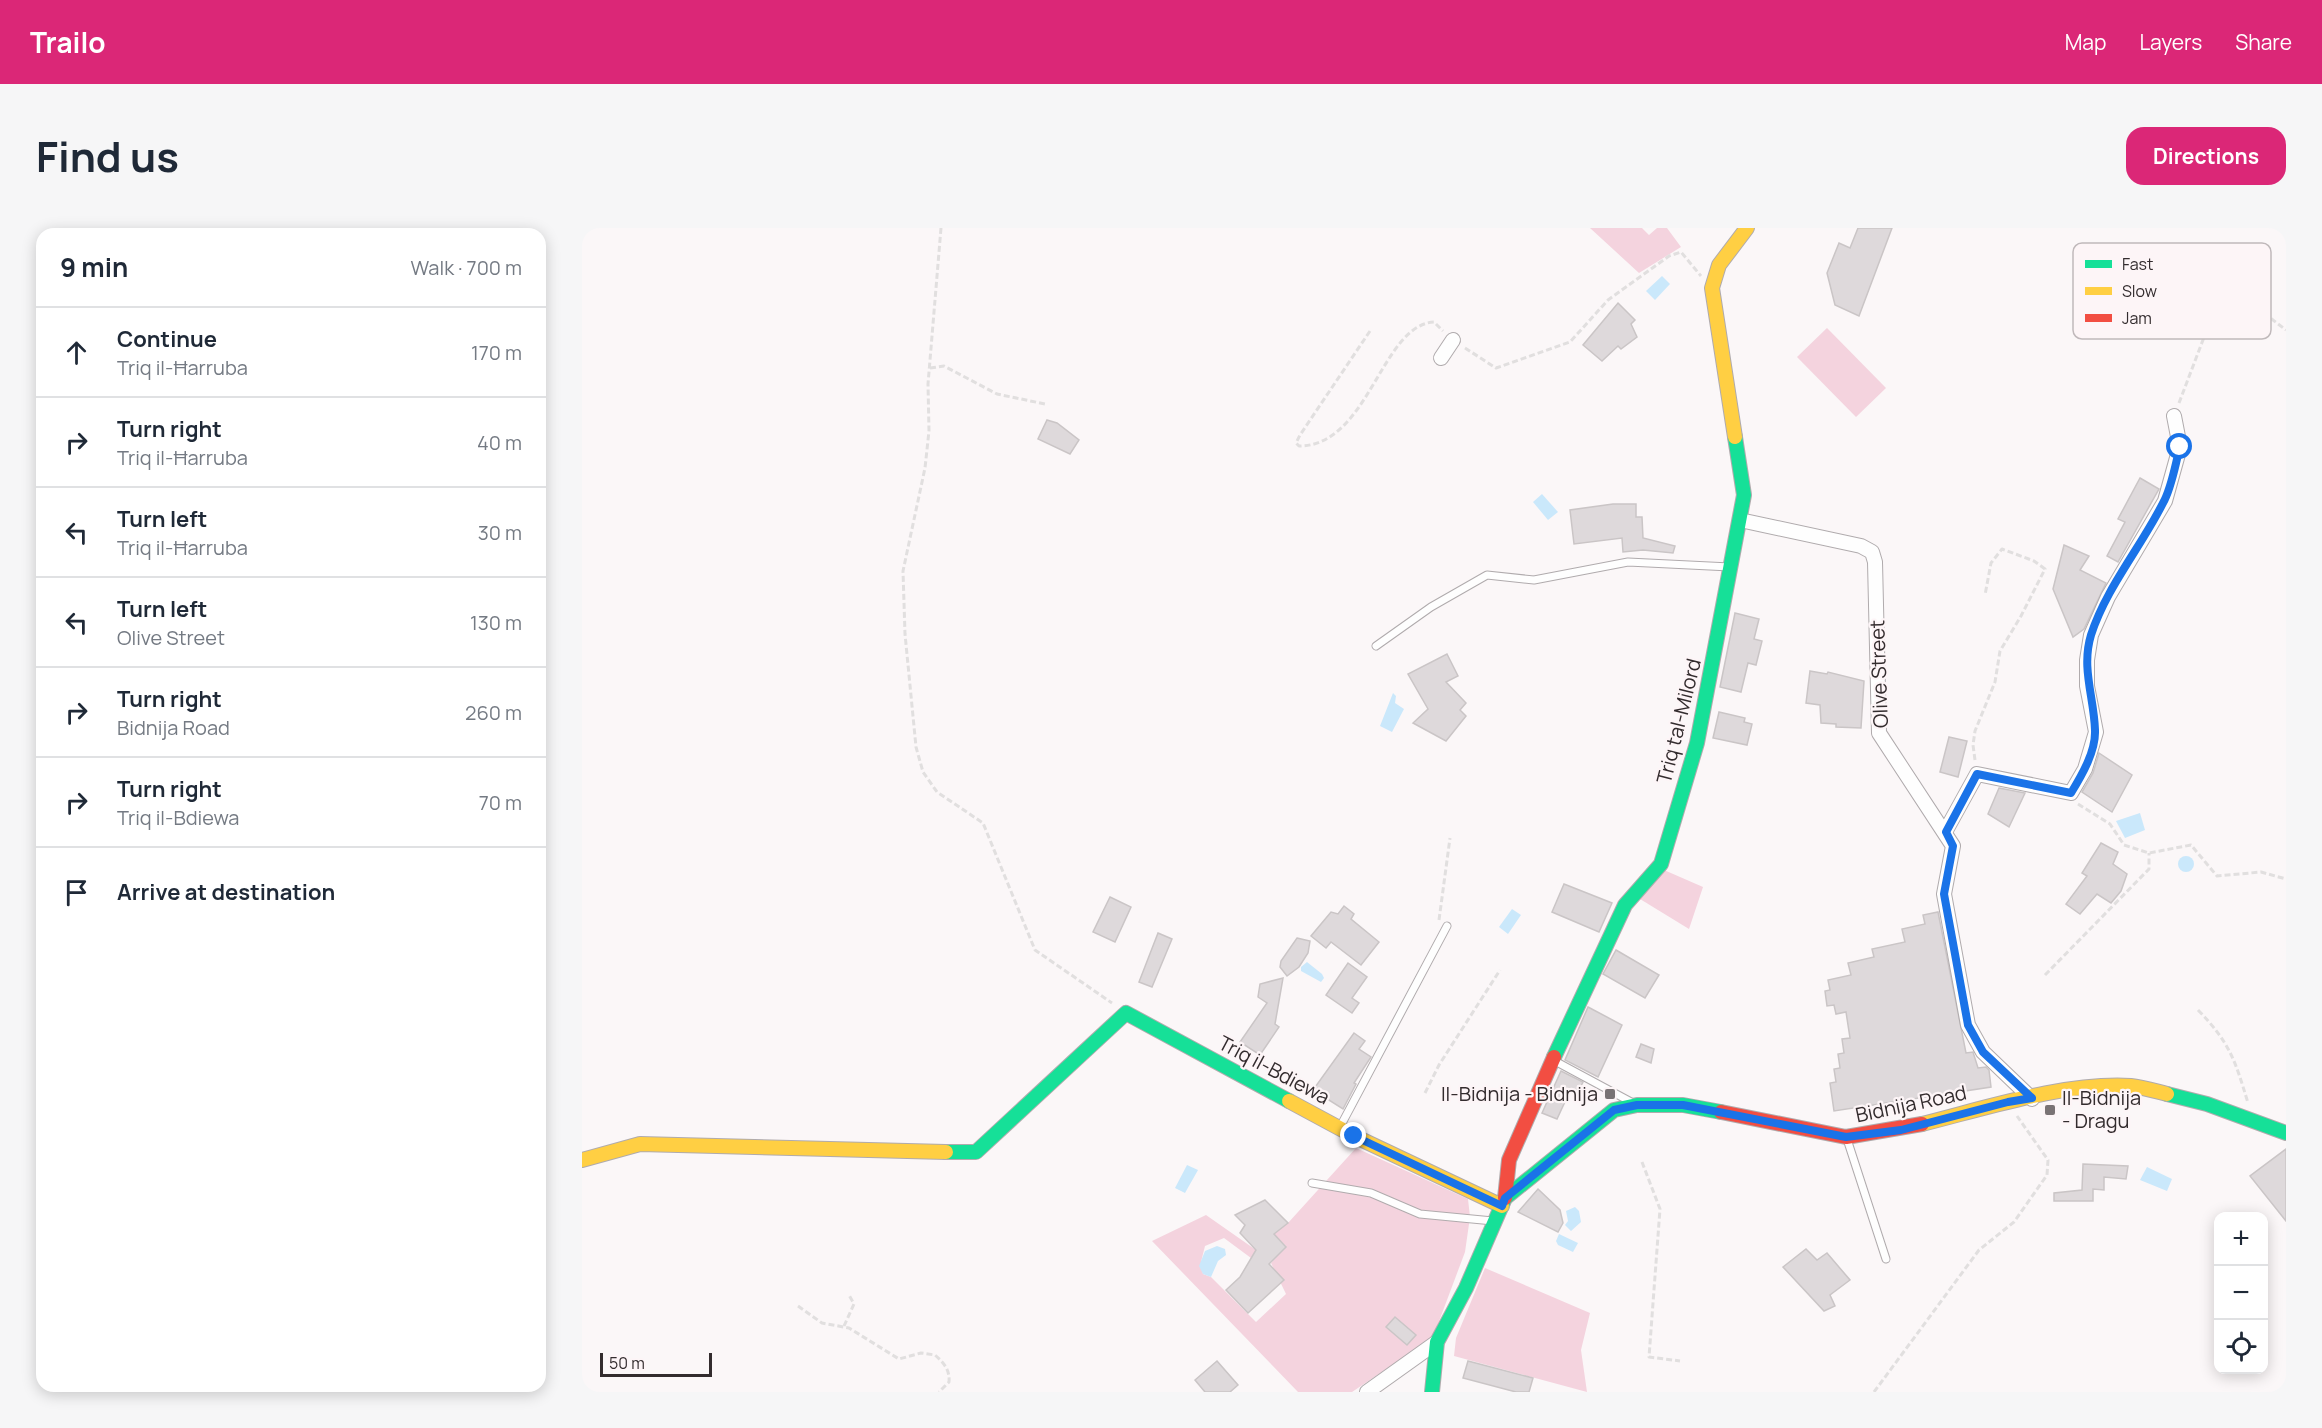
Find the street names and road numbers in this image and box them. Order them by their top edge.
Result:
street label: Olive Street [1863,620,1894,728]
street label: Triq tal-Milord [1650,656,1707,786]
street label: Triq il-Bdiewa [1214,1029,1335,1110]
street label: Bidnija Road [1853,1079,1969,1128]

